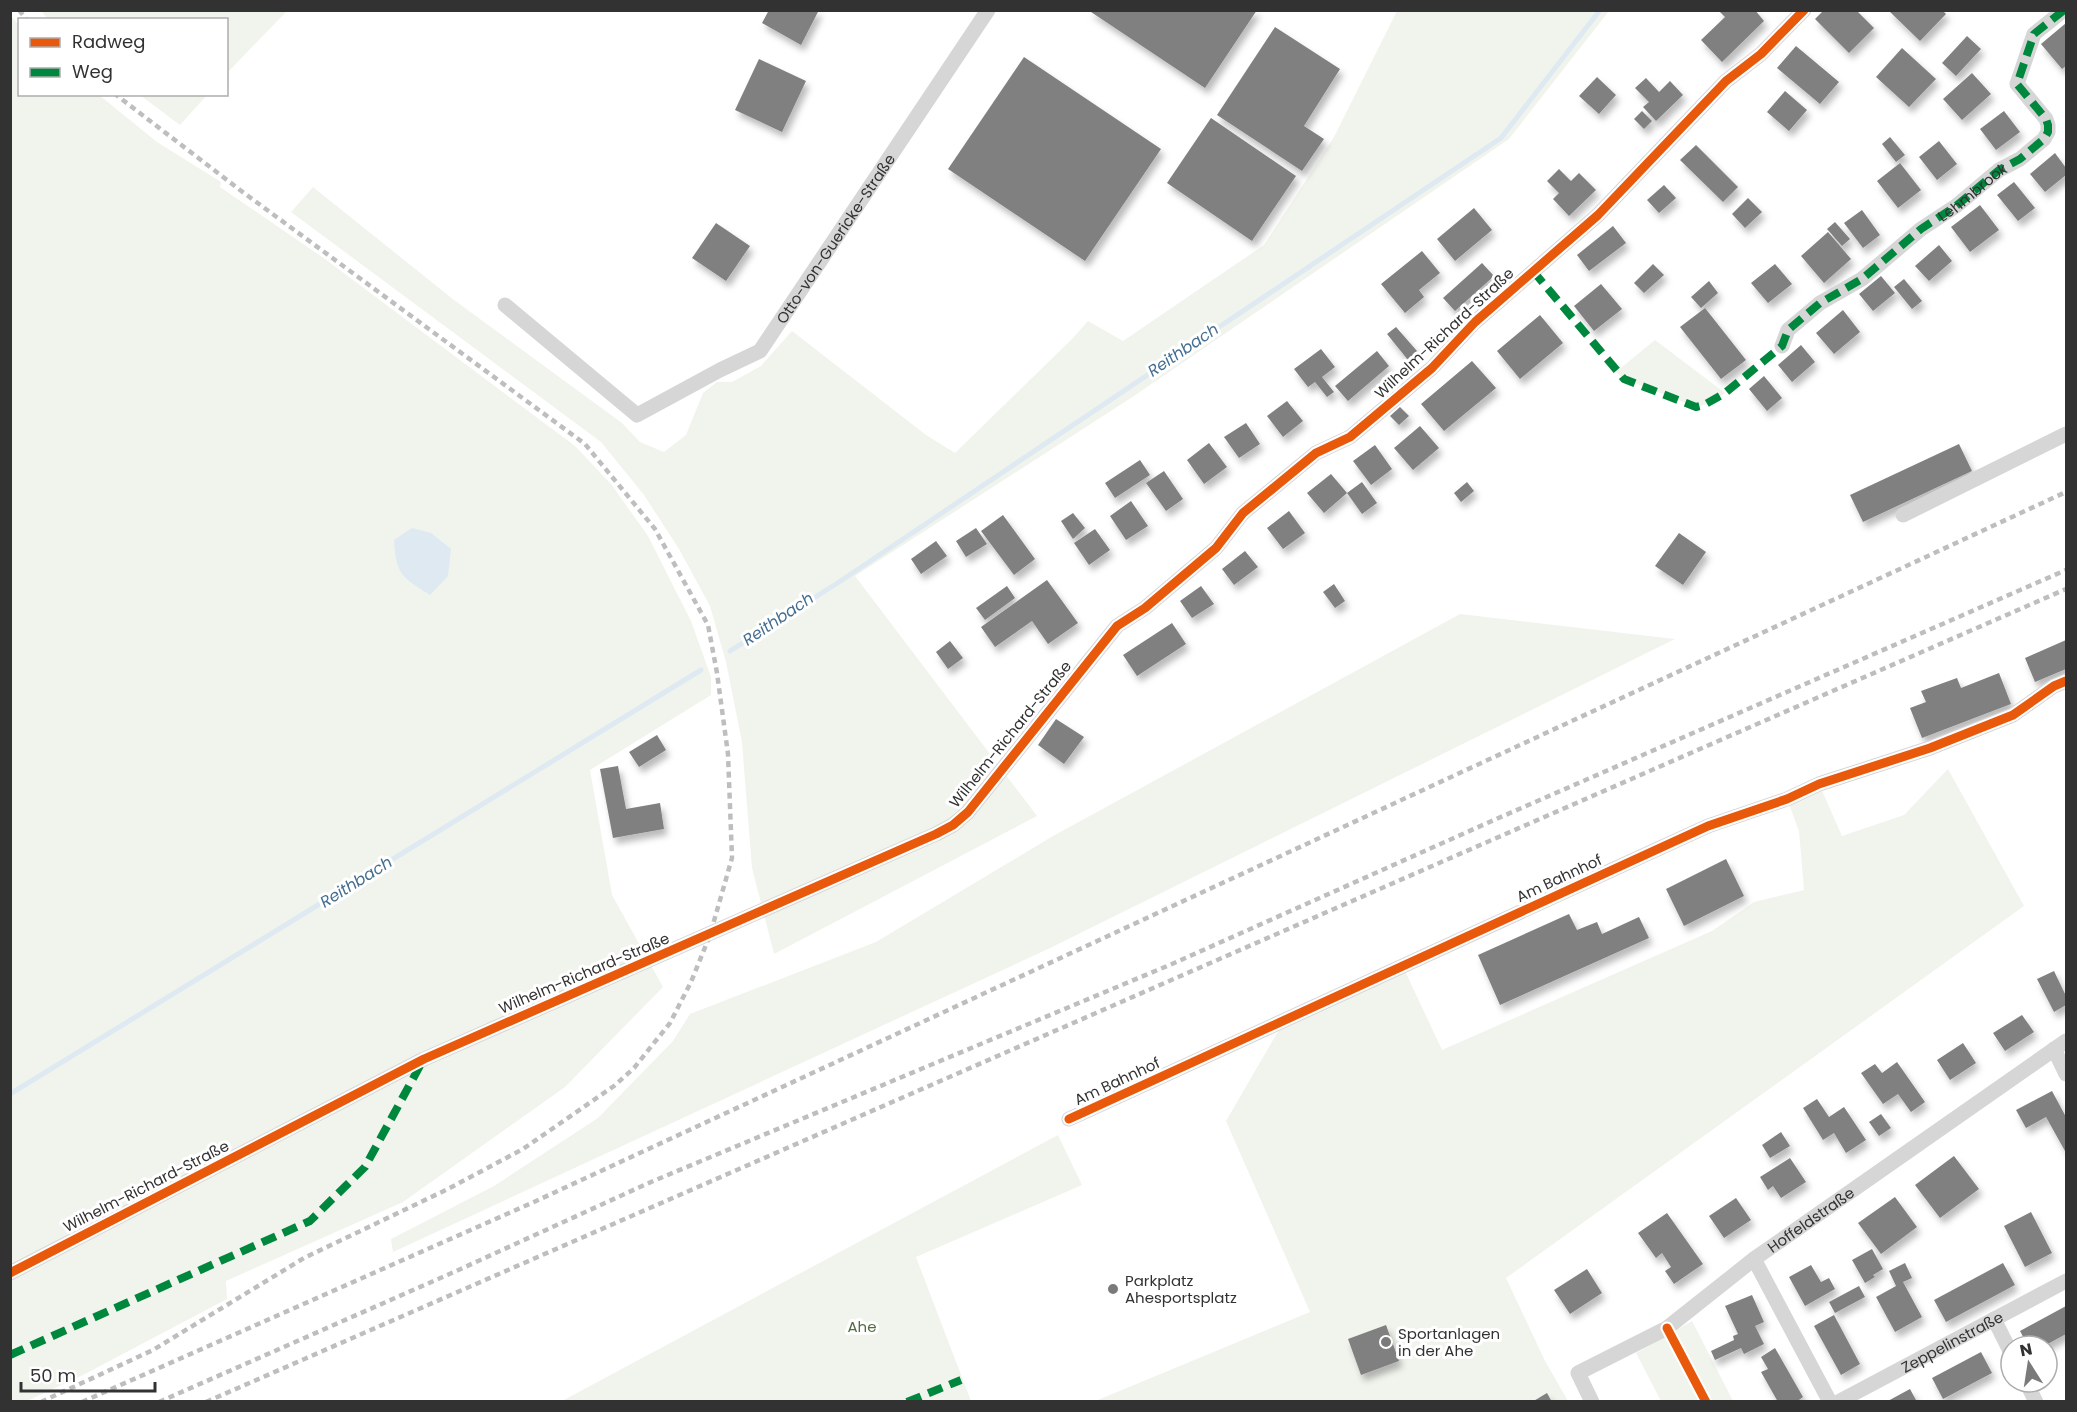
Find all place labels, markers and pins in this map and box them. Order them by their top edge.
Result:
place label: Parkplatz Ahesportsplatz [1125,1270,1237,1308]
marker: Parkplatz Ahesportsplatz [1106,1282,1120,1296]
place label: Sportanlagen in der Ahe [1398,1323,1500,1361]
marker: Sportanlagen in der Ahe [1379,1335,1393,1349]

